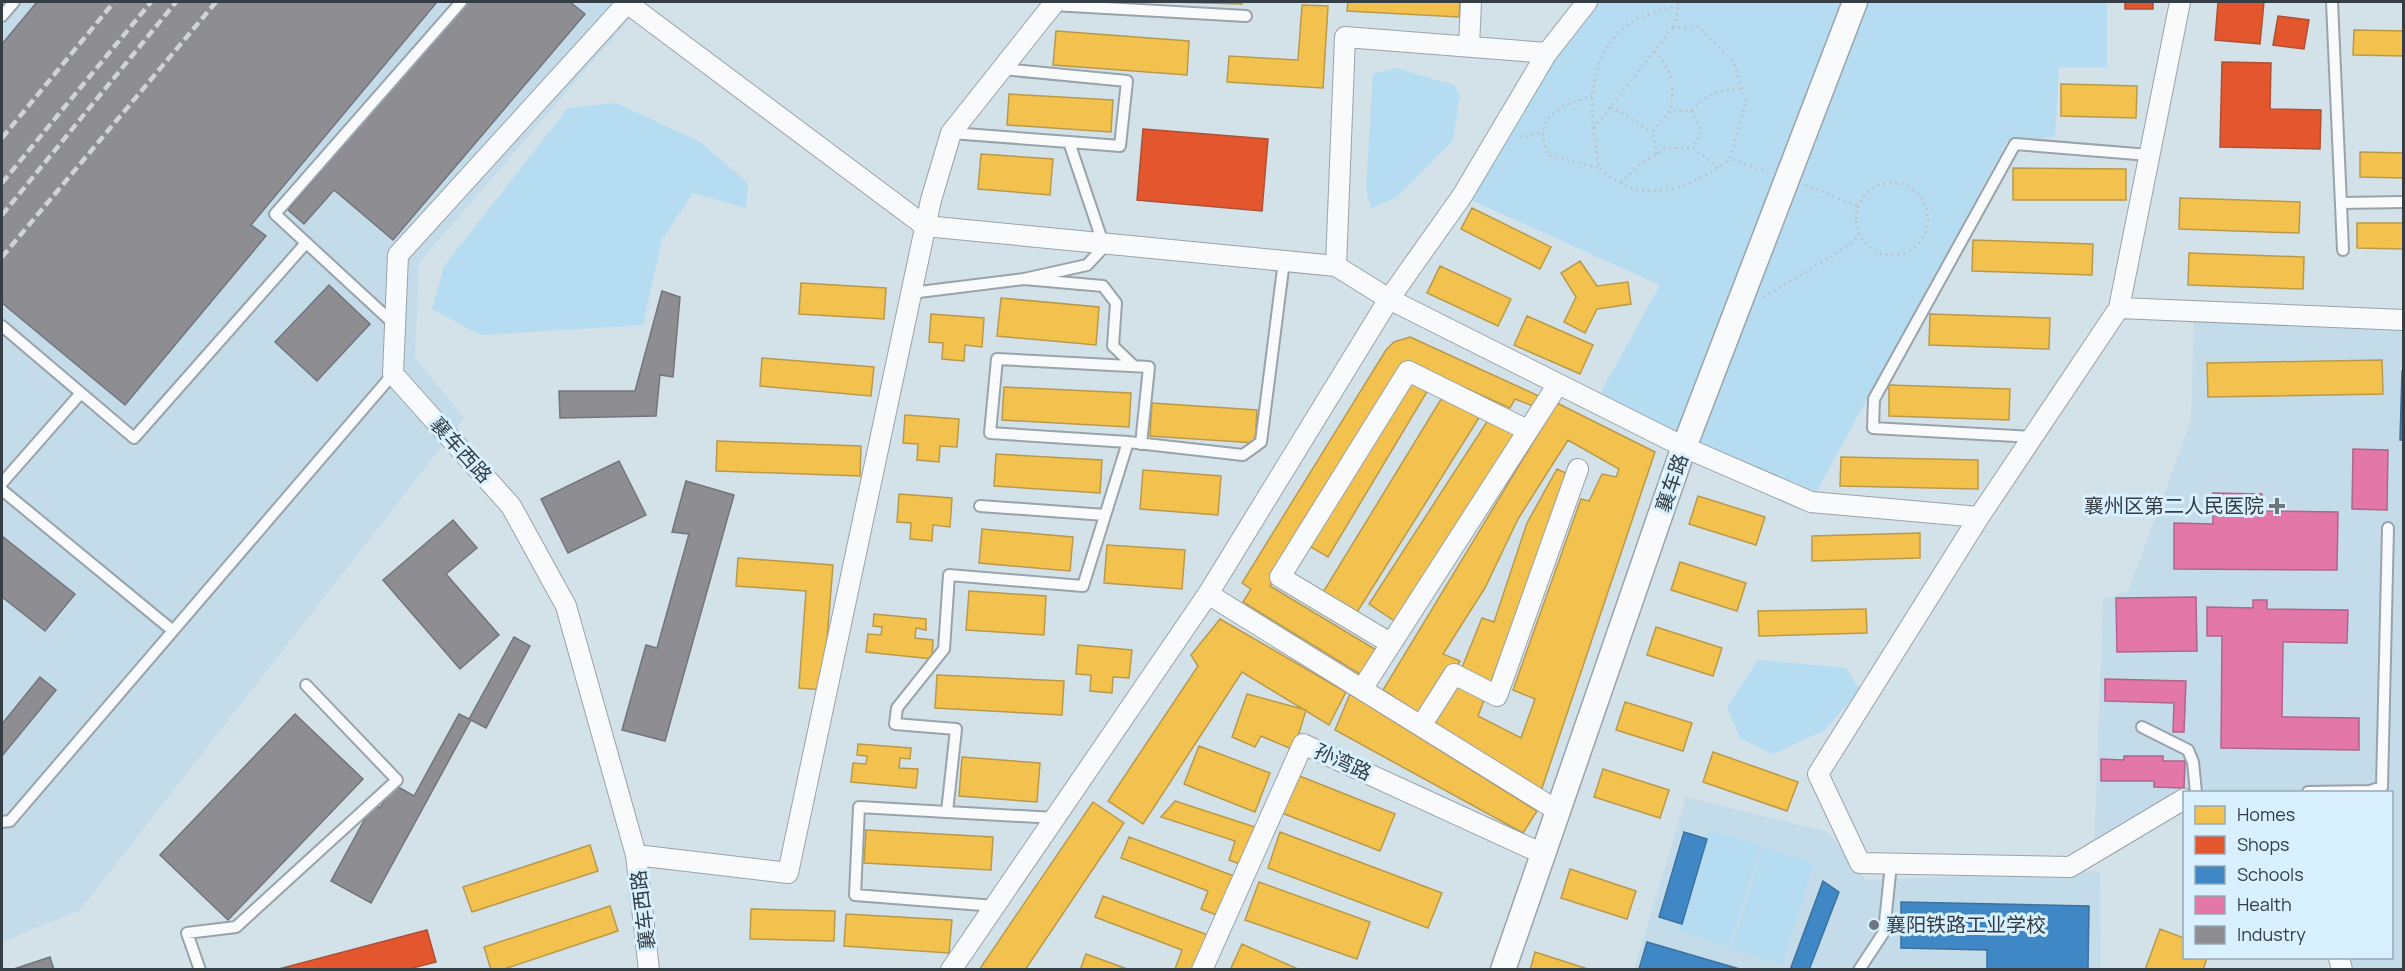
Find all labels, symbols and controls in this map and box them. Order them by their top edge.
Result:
street label: 襄车西路 [425,411,498,488]
street label: 襄车路 [1649,450,1694,516]
place label: 襄州区第二人民医院 [2084,492,2264,519]
marker: 襄州区第二人民医院 [2268,497,2286,515]
street label: 孙湾路 [1310,737,1376,786]
legend [2183,791,2393,959]
text: Homes [2237,802,2295,826]
text: Shops [2237,832,2289,856]
text: Schools [2237,862,2304,886]
street label: 襄车西路 [624,869,661,951]
text: Health [2237,892,2292,916]
place label: 襄阳铁路工业学校 [1886,911,2046,938]
marker: 襄阳铁路工业学校 [1867,918,1881,932]
text: Industry [2237,922,2306,946]

